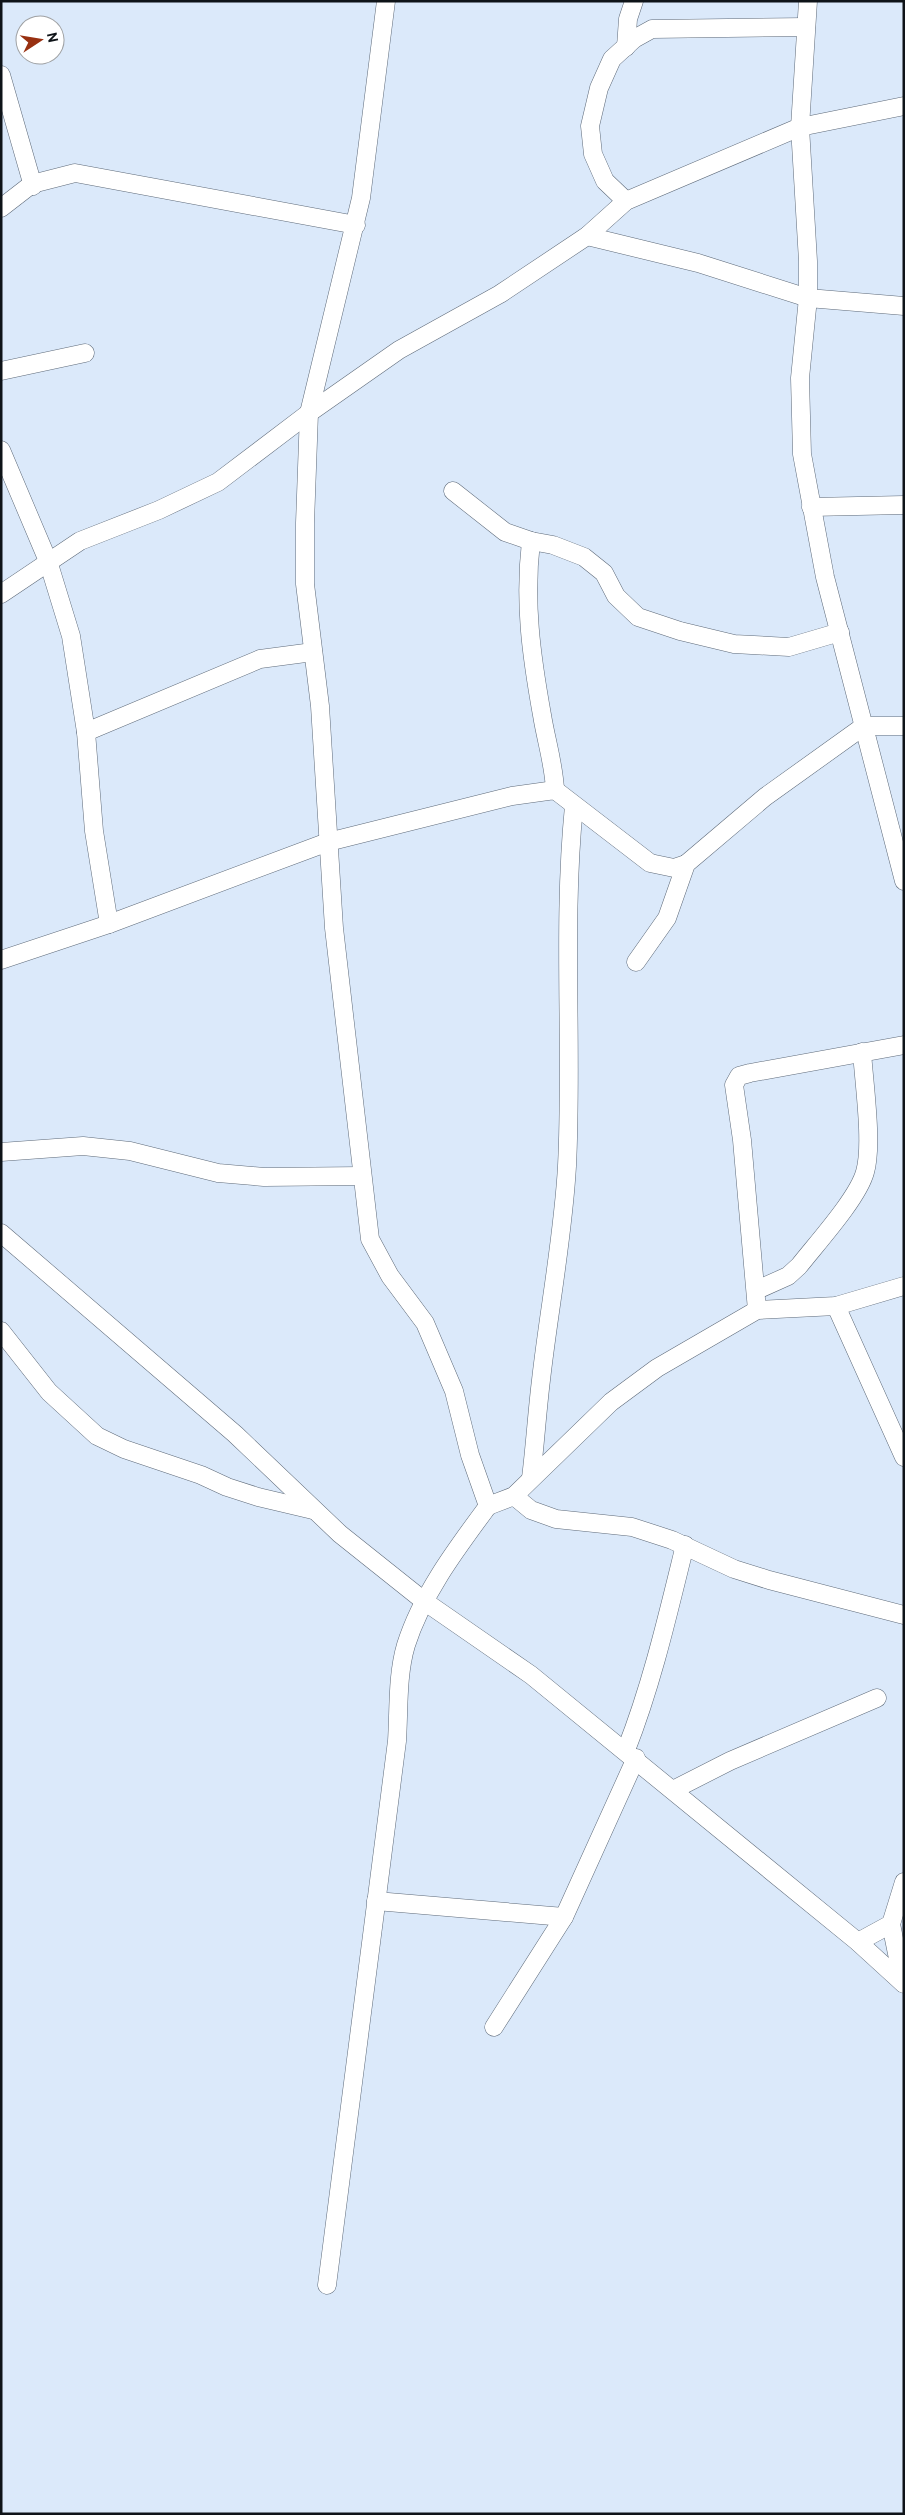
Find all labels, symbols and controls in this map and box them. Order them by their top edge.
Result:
north arrow [15,15,65,65]
text: N [42,31,61,44]

